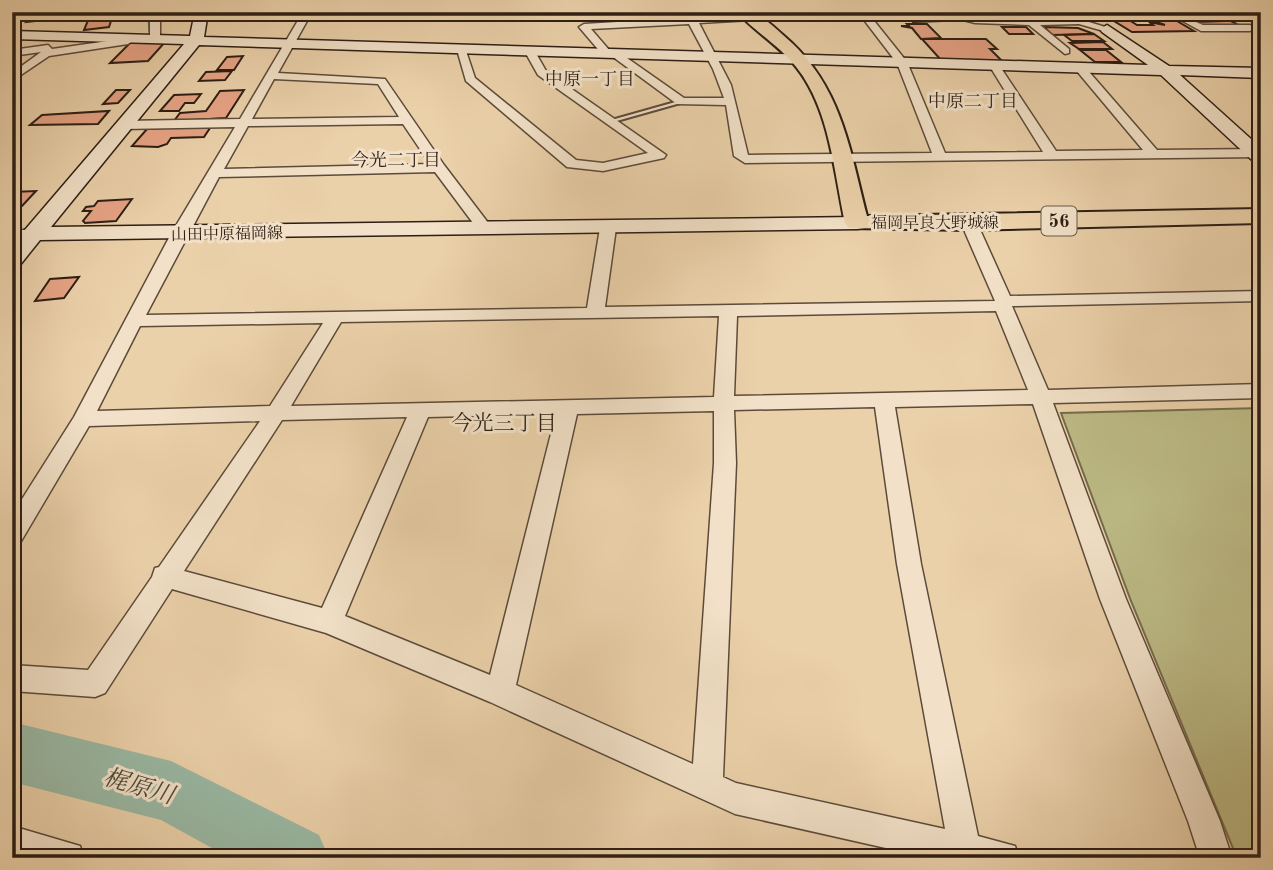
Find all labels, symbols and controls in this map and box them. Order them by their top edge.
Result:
district label: 中原一丁目 [545,69,635,89]
district label: 中原二丁目 [928,91,1018,111]
district label: 今光二丁目 [351,150,441,170]
road number: 56 [1042,206,1076,236]
street label: 福岡早良大野城線 [871,214,999,232]
street label: 山田中原福岡線 [171,224,283,244]
district label: 今光三丁目 [452,411,557,435]
water label: 梶原川 [101,764,180,810]

